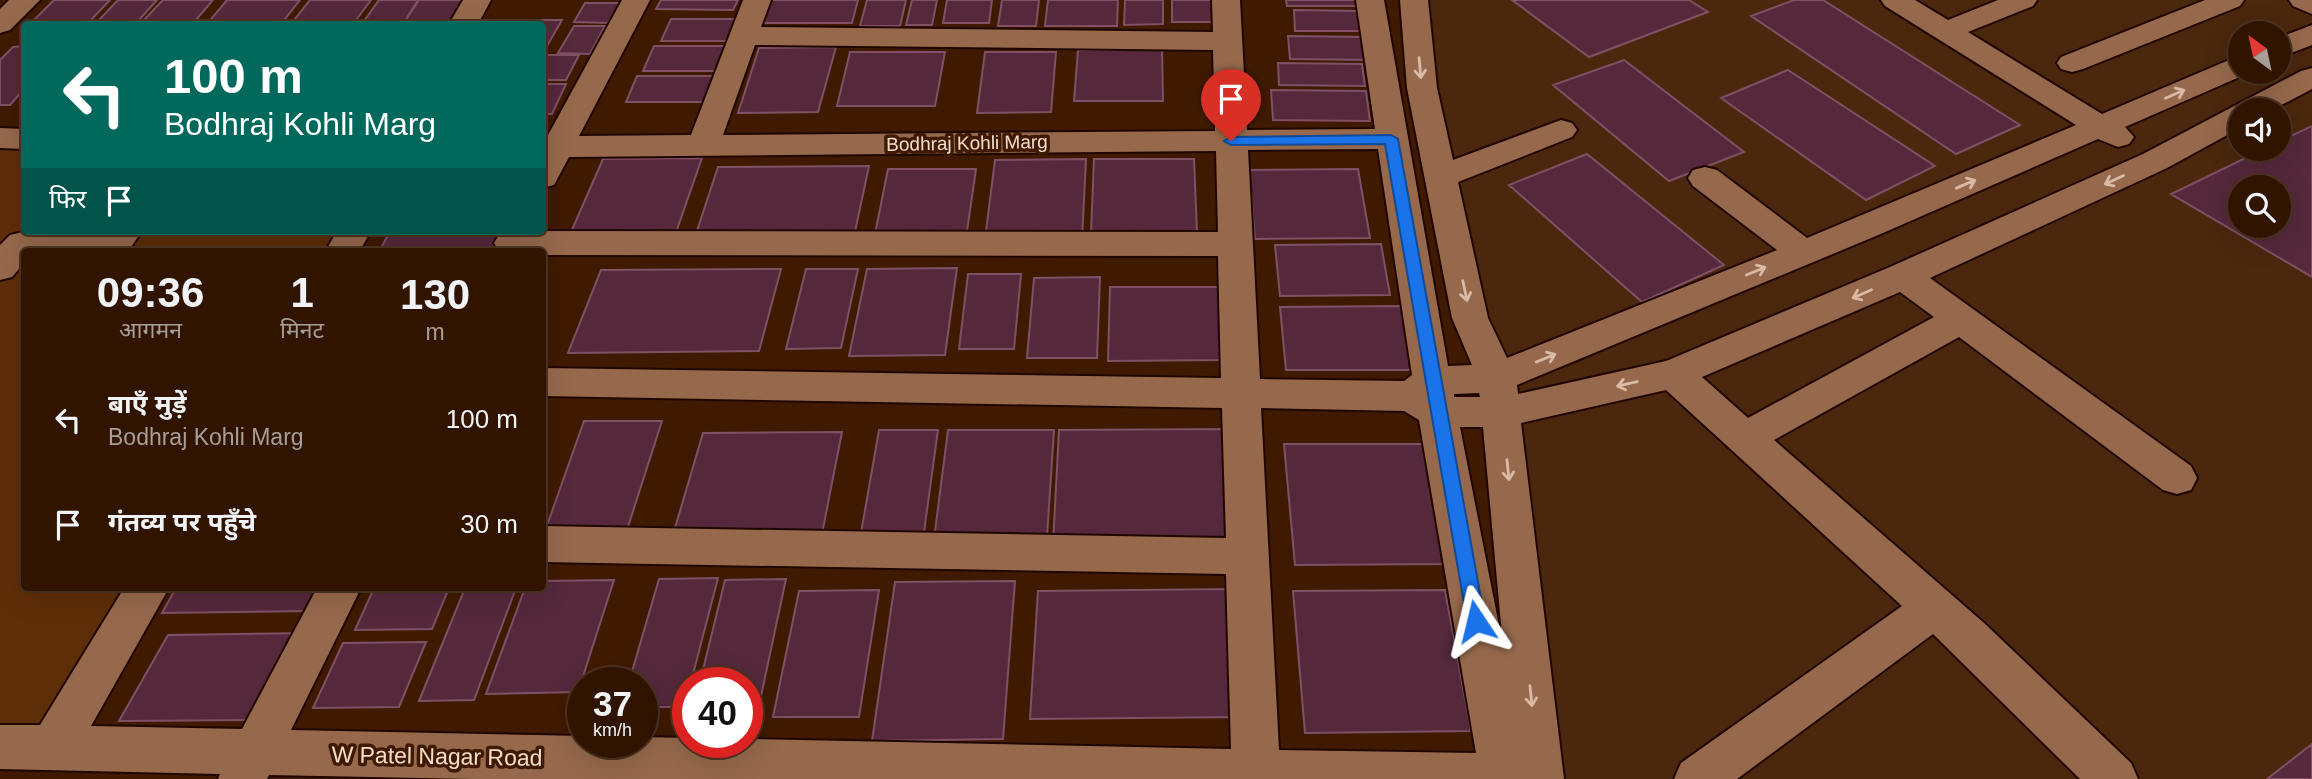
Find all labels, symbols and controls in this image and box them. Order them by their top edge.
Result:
north arrow [2228,21,2291,84]
map controls [2228,21,2291,238]
icon: left [49,49,140,140]
text: 100 m [164,49,303,103]
one-way arrow [1414,56,1427,79]
pin [1201,69,1261,141]
icon: arrive [1212,80,1250,118]
one-way arrow [2164,87,2185,100]
button: sound [2228,98,2291,161]
text: Bodhraj Kohli Marg [164,106,436,142]
street label: Bodhraj Kohli Marg [886,131,1048,155]
one-way arrow [2104,174,2125,187]
button: search [2228,175,2291,238]
one-way arrow [1955,177,1976,190]
icon: arrive [100,182,138,220]
text: फिर [49,184,86,214]
one-way arrow [1745,264,1766,277]
text: 09:36 [97,269,204,316]
text: 1 [290,269,314,316]
text: 130 [400,271,470,318]
one-way arrow [1458,279,1472,302]
one-way arrow [1852,288,1873,301]
text: आगमन [119,317,182,343]
text: मिनट [280,317,324,343]
text: m [425,319,445,345]
one-way arrow [1534,350,1556,363]
one-way arrow [1616,378,1639,391]
text: बाएँ मुड़ें [108,389,187,419]
icon: left [49,401,87,439]
text: 100 m [446,404,518,434]
text: Bodhraj Kohli Marg [108,424,304,450]
one-way arrow [1501,458,1514,481]
icon: arrive [49,506,87,544]
text: गंतव्य पर पहुँचे [108,507,256,537]
text: 30 m [460,509,518,539]
position arrow [1439,584,1513,658]
speed limit sign: 40 [672,667,763,758]
text: 37 [593,684,632,723]
one-way arrow [1525,684,1538,707]
text: km/h [593,720,632,740]
street label: W Patel Nagar Road [331,741,543,771]

